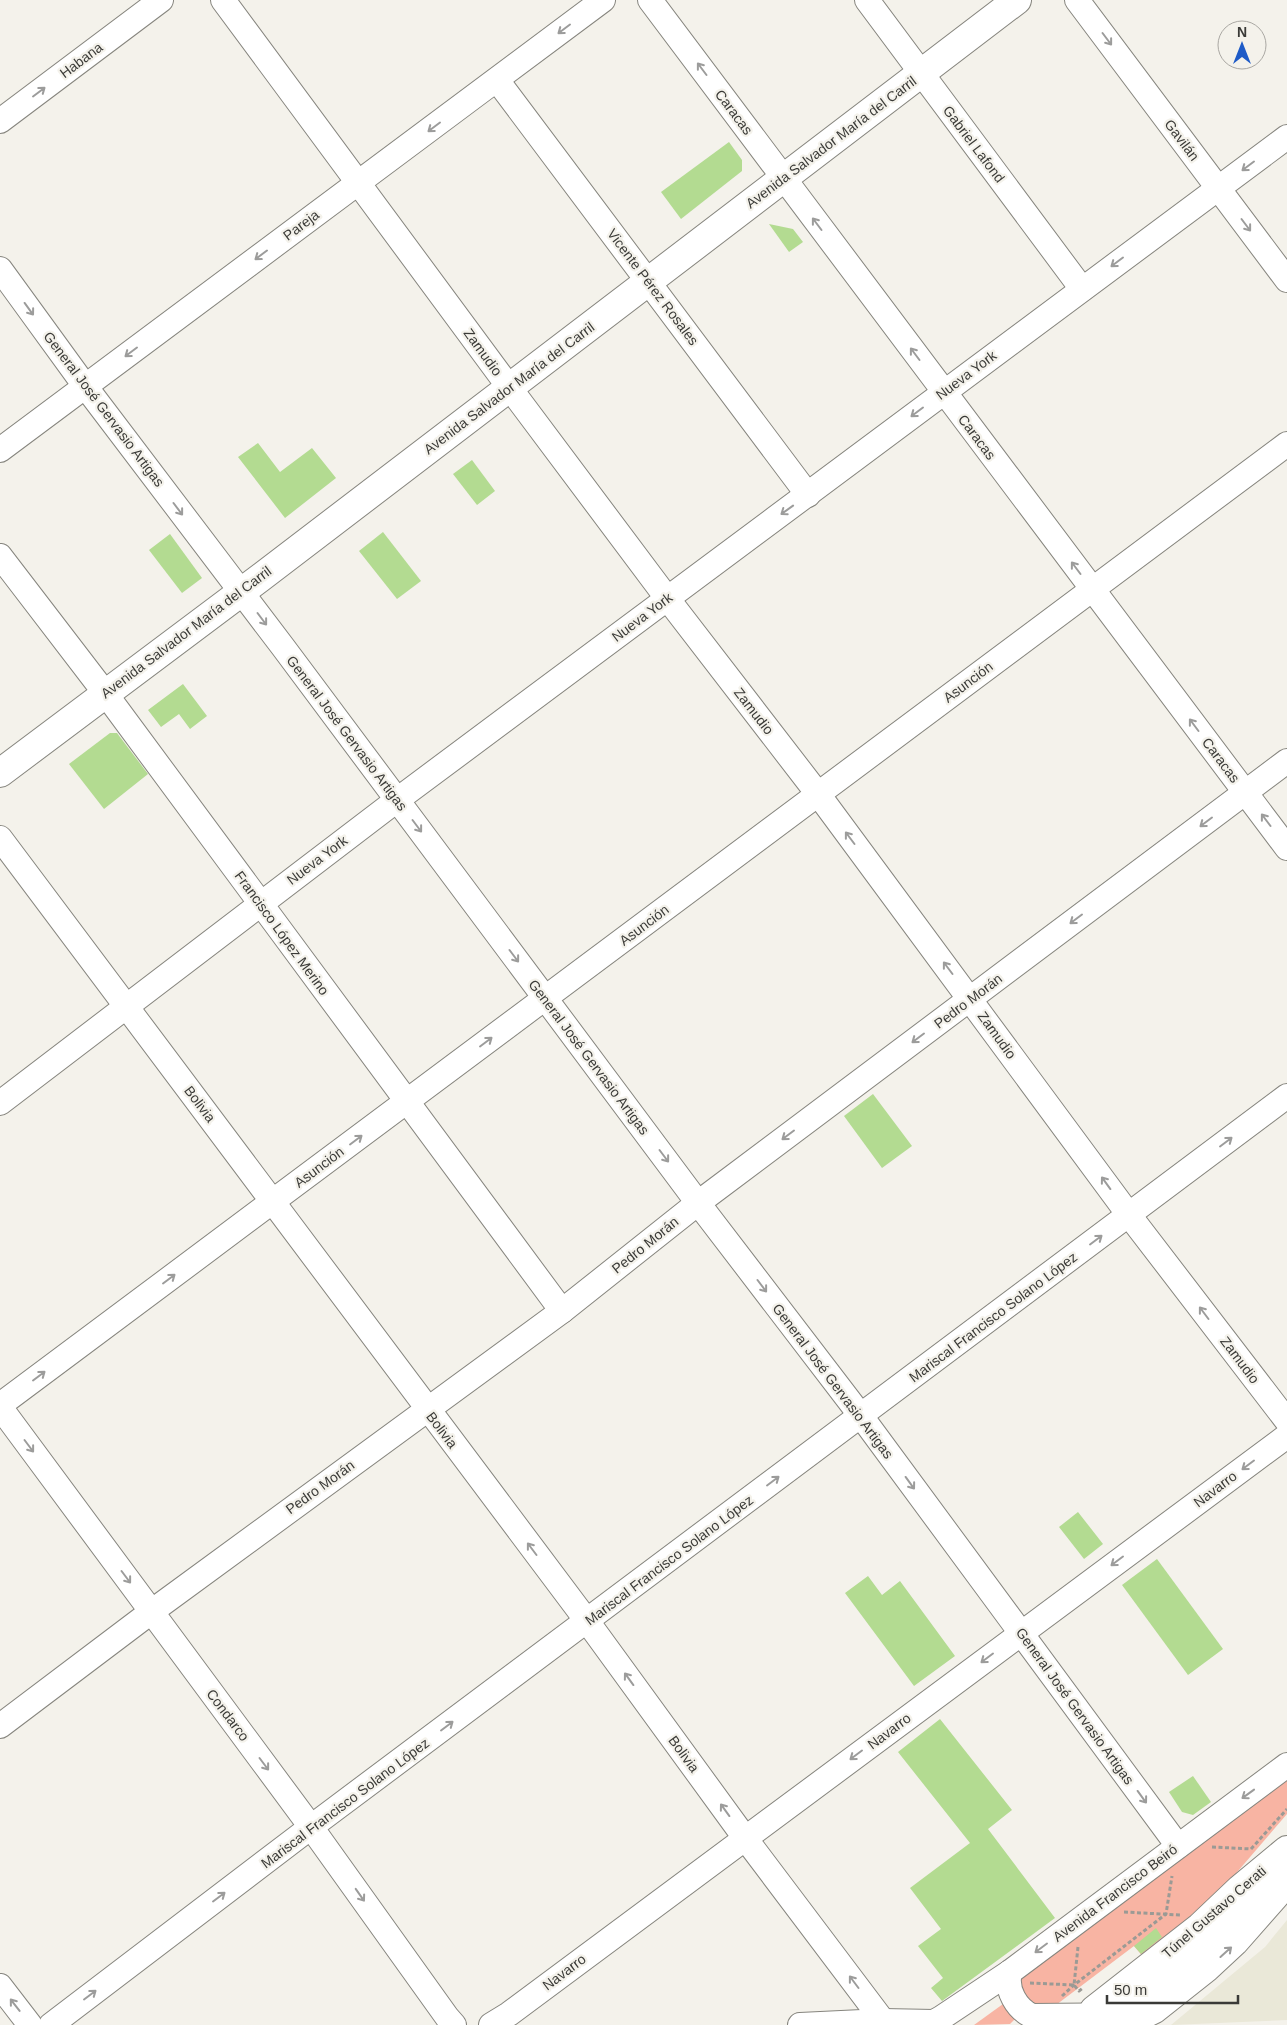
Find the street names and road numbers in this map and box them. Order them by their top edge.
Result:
street label: Habana [57,39,106,81]
street label: Avenida Salvador María del Carril [743,73,919,211]
street label: Caracas [712,86,756,138]
street label: Gabriel Lafond [940,103,1008,185]
street label: Gavilán [1161,116,1203,164]
street label: Pareja [280,206,322,244]
street label: Vicente Pérez Rosales [604,226,702,348]
street label: Avenida Salvador María del Carril [421,319,597,457]
street label: Zamudio [461,325,506,379]
street label: General José Gervasio Artigas [40,328,168,490]
street label: Nueva York [933,346,1000,403]
street label: Caracas [955,411,999,463]
street label: Avenida Salvador María del Carril [98,563,274,701]
street label: Nueva York [609,588,676,645]
street label: General José Gervasio Artigas [283,652,411,814]
street label: Asunción [940,658,996,706]
street label: Zamudio [731,685,777,738]
street label: Caracas [1199,734,1243,786]
street label: Nueva York [284,831,351,888]
street label: Francisco López Merino [232,868,333,998]
street label: Asunción [616,901,672,949]
street label: Pedro Morán [931,970,1005,1032]
street label: General José Gervasio Artigas [525,976,653,1138]
street label: Zamudio [975,1008,1020,1062]
street label: Bolivia [181,1083,219,1125]
street label: Asunción [291,1143,347,1191]
street label: Pedro Morán [609,1213,681,1277]
street label: Mariscal Francisco Solano López [906,1249,1080,1385]
street label: General José Gervasio Artigas [769,1300,897,1462]
street label: Zamudio [1217,1333,1263,1387]
street label: Bolivia [423,1409,461,1451]
street label: Pedro Morán [283,1457,357,1517]
street label: Navarro [1190,1468,1240,1510]
street label: Mariscal Francisco Solano López [582,1492,756,1628]
street label: General José Gervasio Artigas [1013,1624,1137,1788]
street label: Condarco [203,1686,253,1744]
street label: Navarro [864,1710,914,1752]
street label: Bolivia [665,1733,703,1776]
street label: Mariscal Francisco Solano López [258,1735,432,1871]
street label: Avenida Francisco Beiró [1050,1841,1180,1945]
street label: Túnel Gustavo Cerati [1159,1863,1269,1961]
street label: Navarro [539,1951,589,1993]

